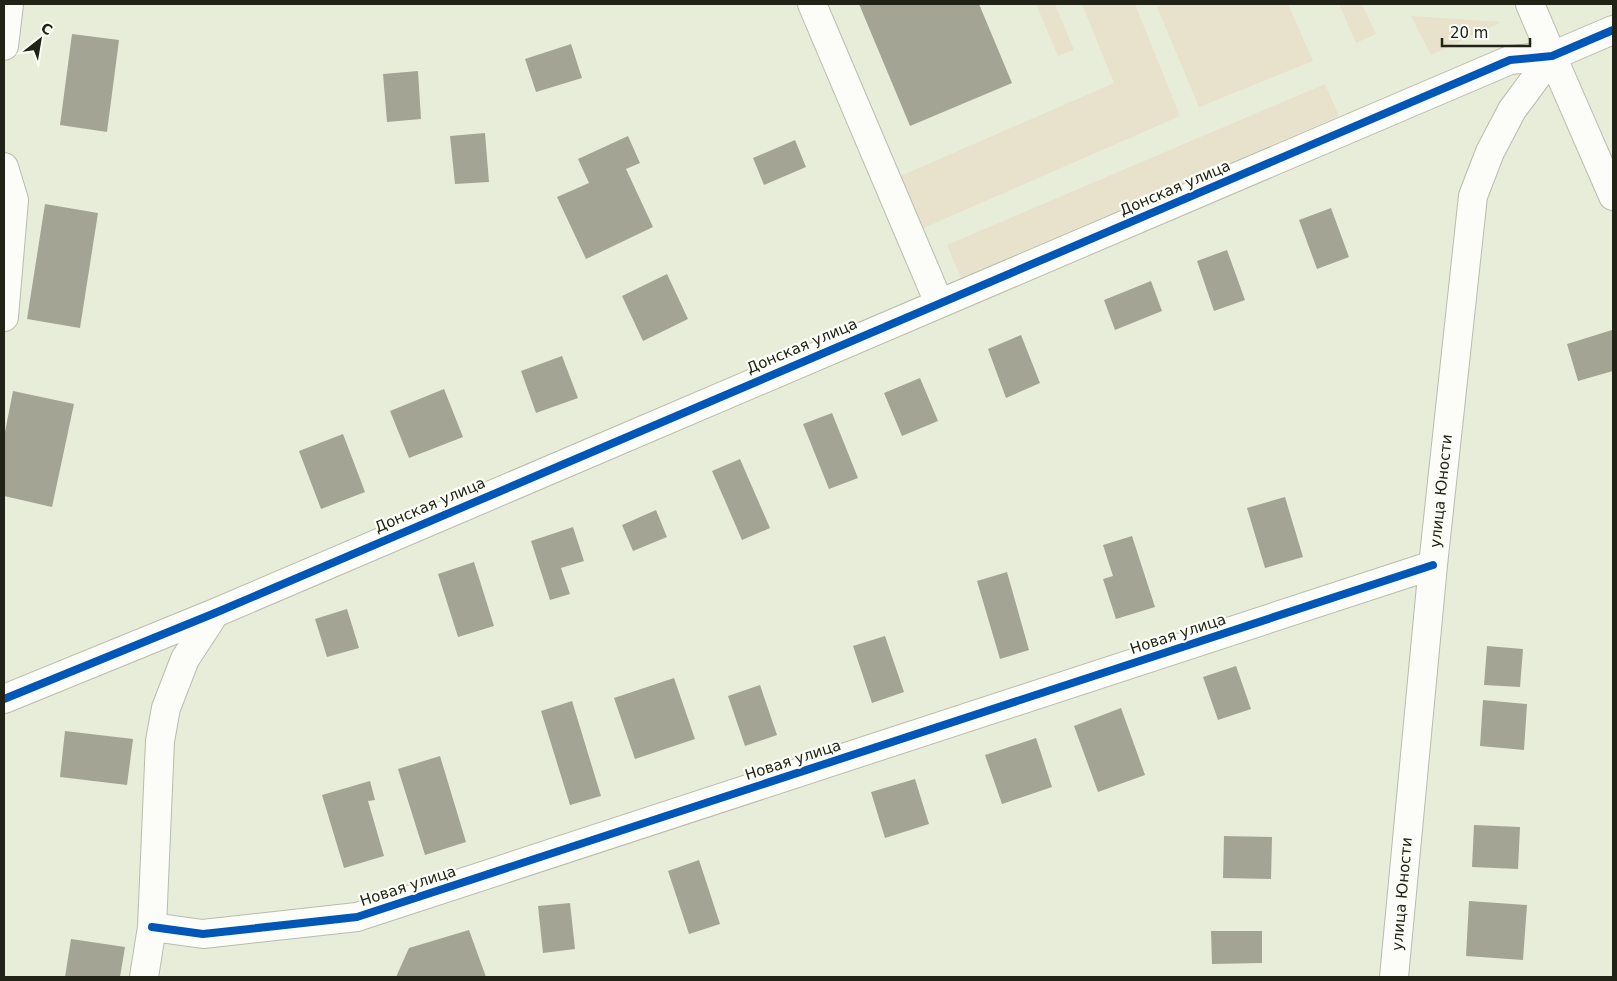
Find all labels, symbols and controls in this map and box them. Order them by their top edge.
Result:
north arrow [15,15,65,65]
scale bar [1442,15,1530,47]
text: С [38,19,55,38]
text: 20 m [1450,24,1488,42]
street label: Донская улица [1117,157,1233,219]
street label: Донская улица [744,315,860,377]
street label: улица Юности [1426,433,1456,549]
street label: Донская улица [372,474,488,536]
street label: Новая улица [1128,610,1228,658]
street label: Новая улица [743,736,843,784]
street label: улица Юности [1388,836,1416,952]
street label: Новая улица [358,862,458,910]

